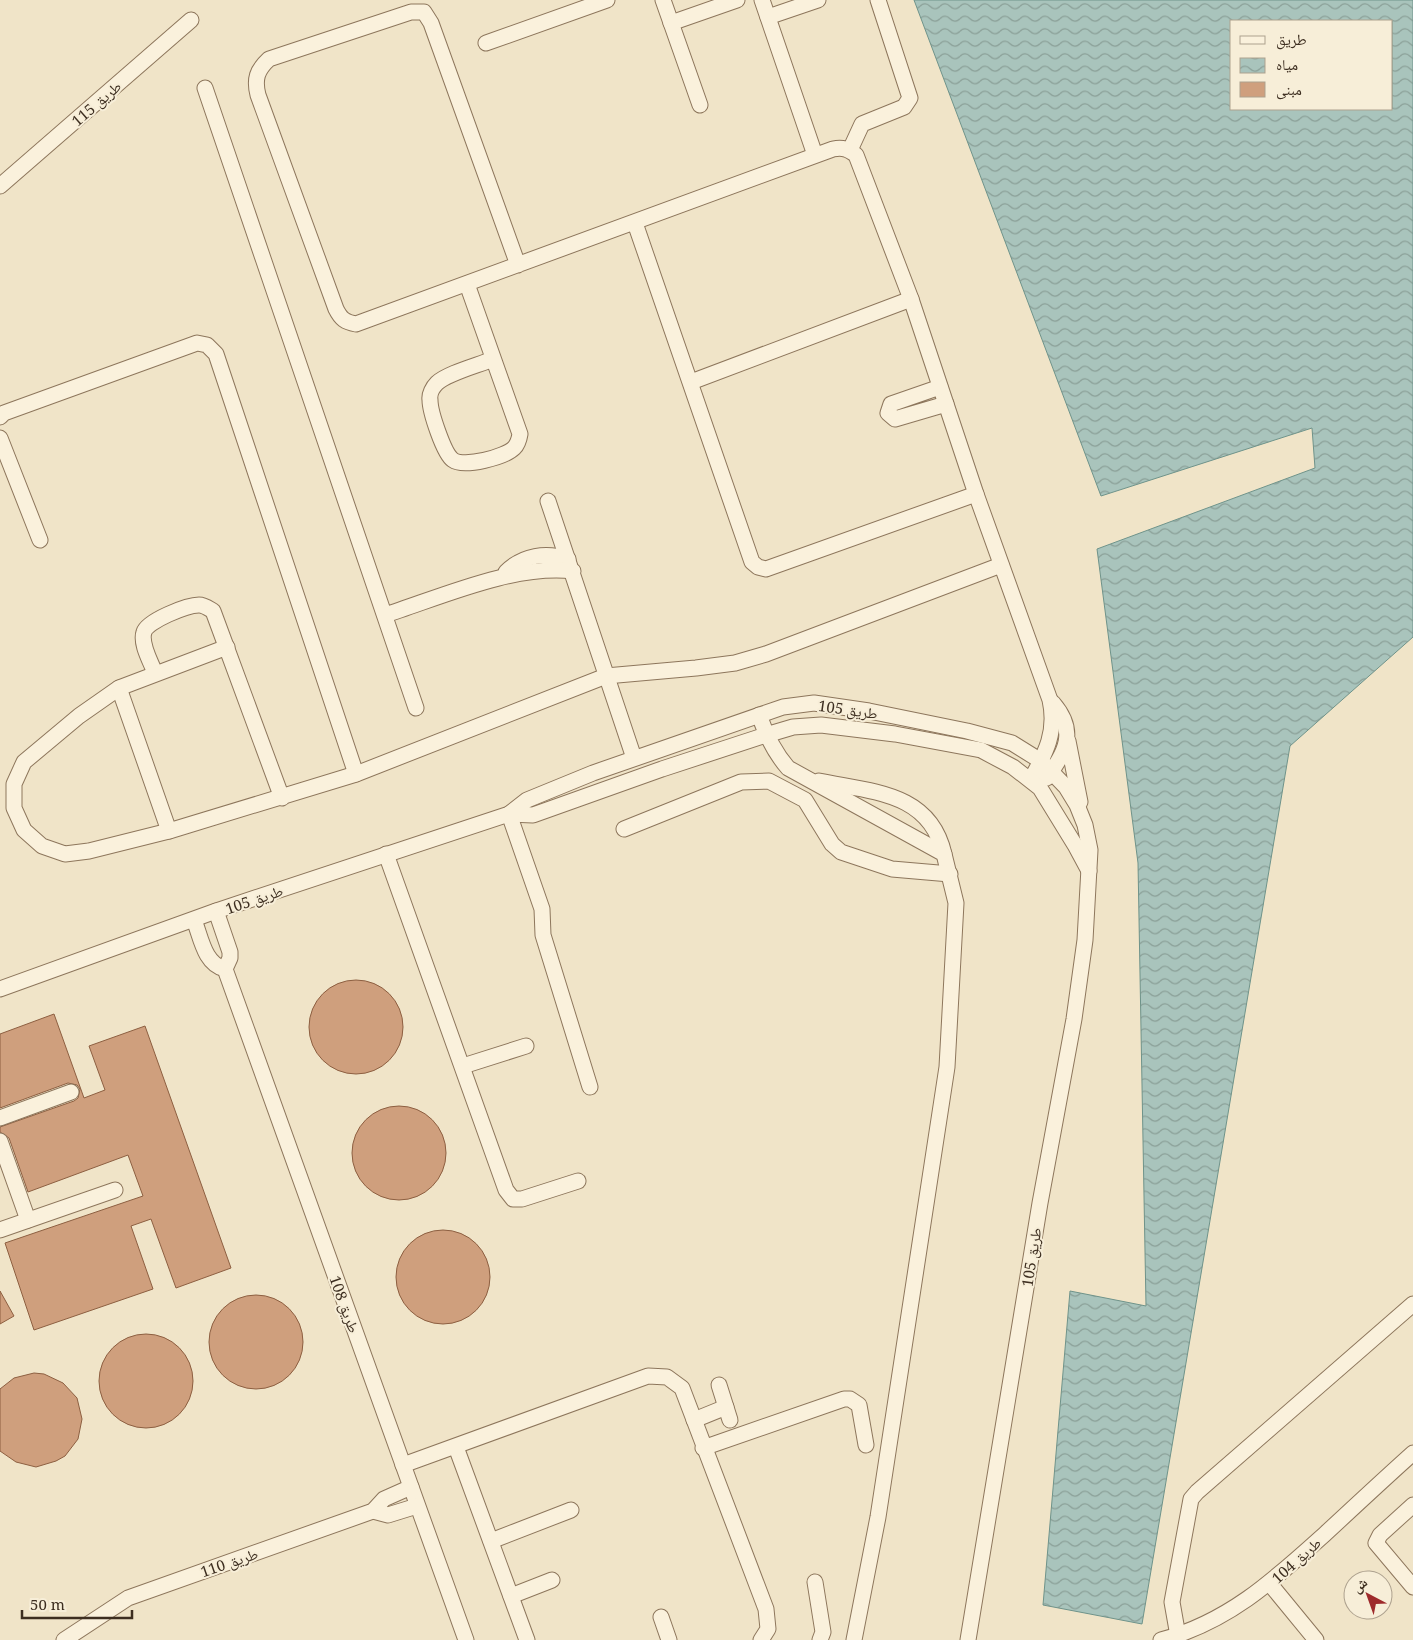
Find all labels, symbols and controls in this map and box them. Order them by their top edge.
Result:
legend [1230,20,1393,110]
text: طريق [1276,29,1307,50]
text: مياه [1276,54,1298,74]
street label: طريق 115 [67,76,126,131]
text: مبنى [1276,79,1302,100]
street label: طريق 105 [817,695,879,724]
street label: طريق 105 [222,880,286,919]
street label: طريق 105 [1016,1226,1047,1288]
street label: طريق 108 [324,1272,365,1336]
street label: طريق 104 [1267,1532,1326,1588]
street label: طريق 110 [197,1543,261,1582]
north arrow [1343,1570,1393,1620]
text: ش [1347,1573,1371,1597]
scale bar [22,1588,132,1620]
text: 50 m [30,1594,65,1614]

